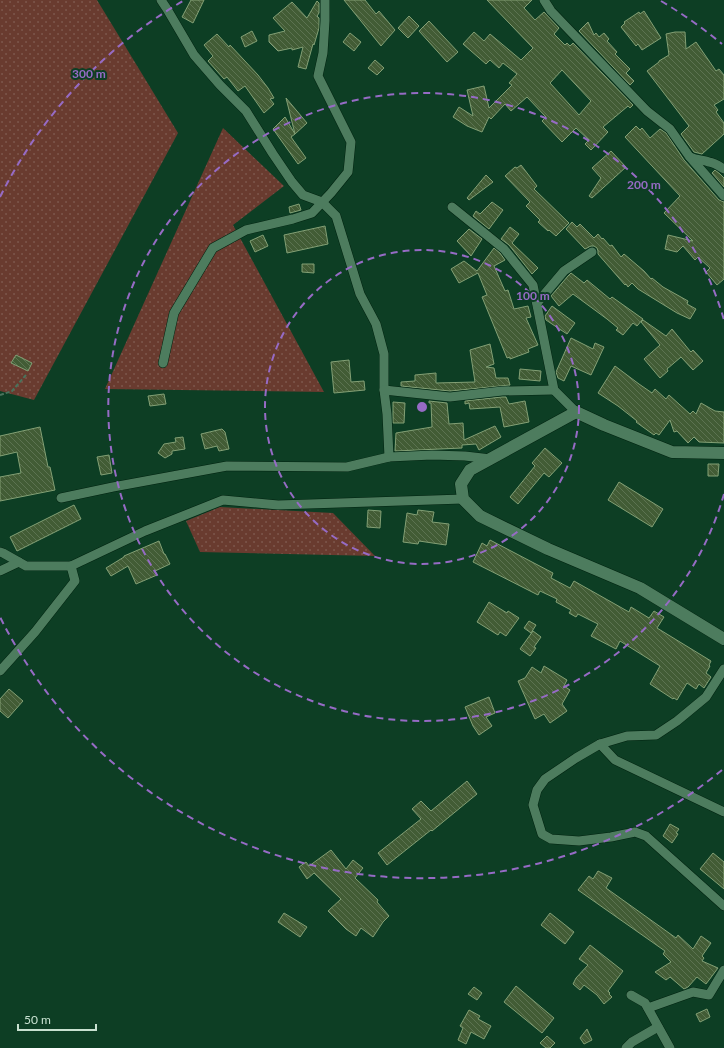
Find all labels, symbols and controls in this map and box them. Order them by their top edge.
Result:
text: 300 m [72,66,106,81]
text: 200 m [627,177,661,192]
text: 100 m [516,288,550,303]
centre of rings [415,400,429,414]
scale bar [18,1006,96,1032]
text: 50 m [24,1012,51,1027]

